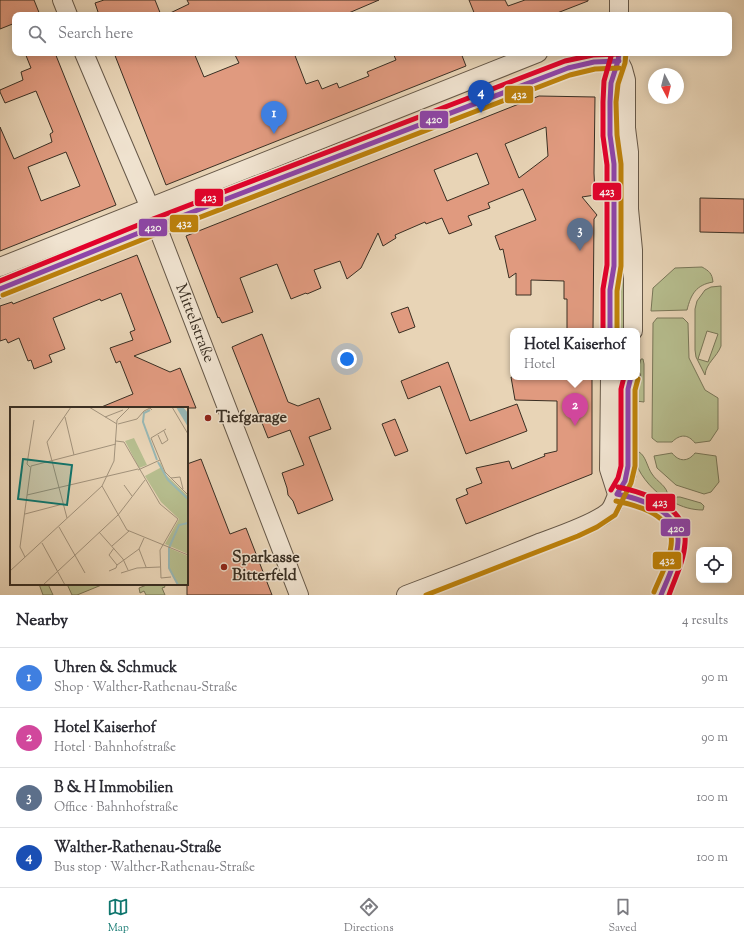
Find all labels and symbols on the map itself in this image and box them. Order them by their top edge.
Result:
north arrow [648,68,684,104]
pin: 4 [468,80,494,113]
line badge: 432 [504,85,534,104]
text: 432 [510,87,527,103]
pin: 1 [261,101,287,134]
line badge: 420 [419,110,449,129]
text: 420 [425,112,442,128]
line badge: 423 [592,182,622,201]
text: 423 [598,184,615,200]
line badge: 423 [194,188,224,207]
text: 423 [200,190,217,206]
line badge: 432 [169,214,199,233]
text: 432 [175,216,192,232]
line badge: 420 [138,218,168,237]
pin: 3 [567,218,593,251]
text: 420 [144,220,161,236]
street label: Mittelstraße [169,280,220,366]
your location [337,349,357,369]
pin: 2 [562,393,588,426]
inset map [10,407,188,585]
place label: Tiefgarage [216,407,287,430]
marker: Tiefgarage [203,413,213,423]
line badge: 423 [645,493,676,512]
text: 423 [651,495,668,511]
line badge: 420 [660,518,691,537]
text: 420 [667,521,684,537]
place label: Sparkasse Bitterfeld [232,547,300,588]
line badge: 432 [652,551,682,570]
text: 432 [658,553,675,569]
marker: Sparkasse Bitterfeld [219,562,229,572]

